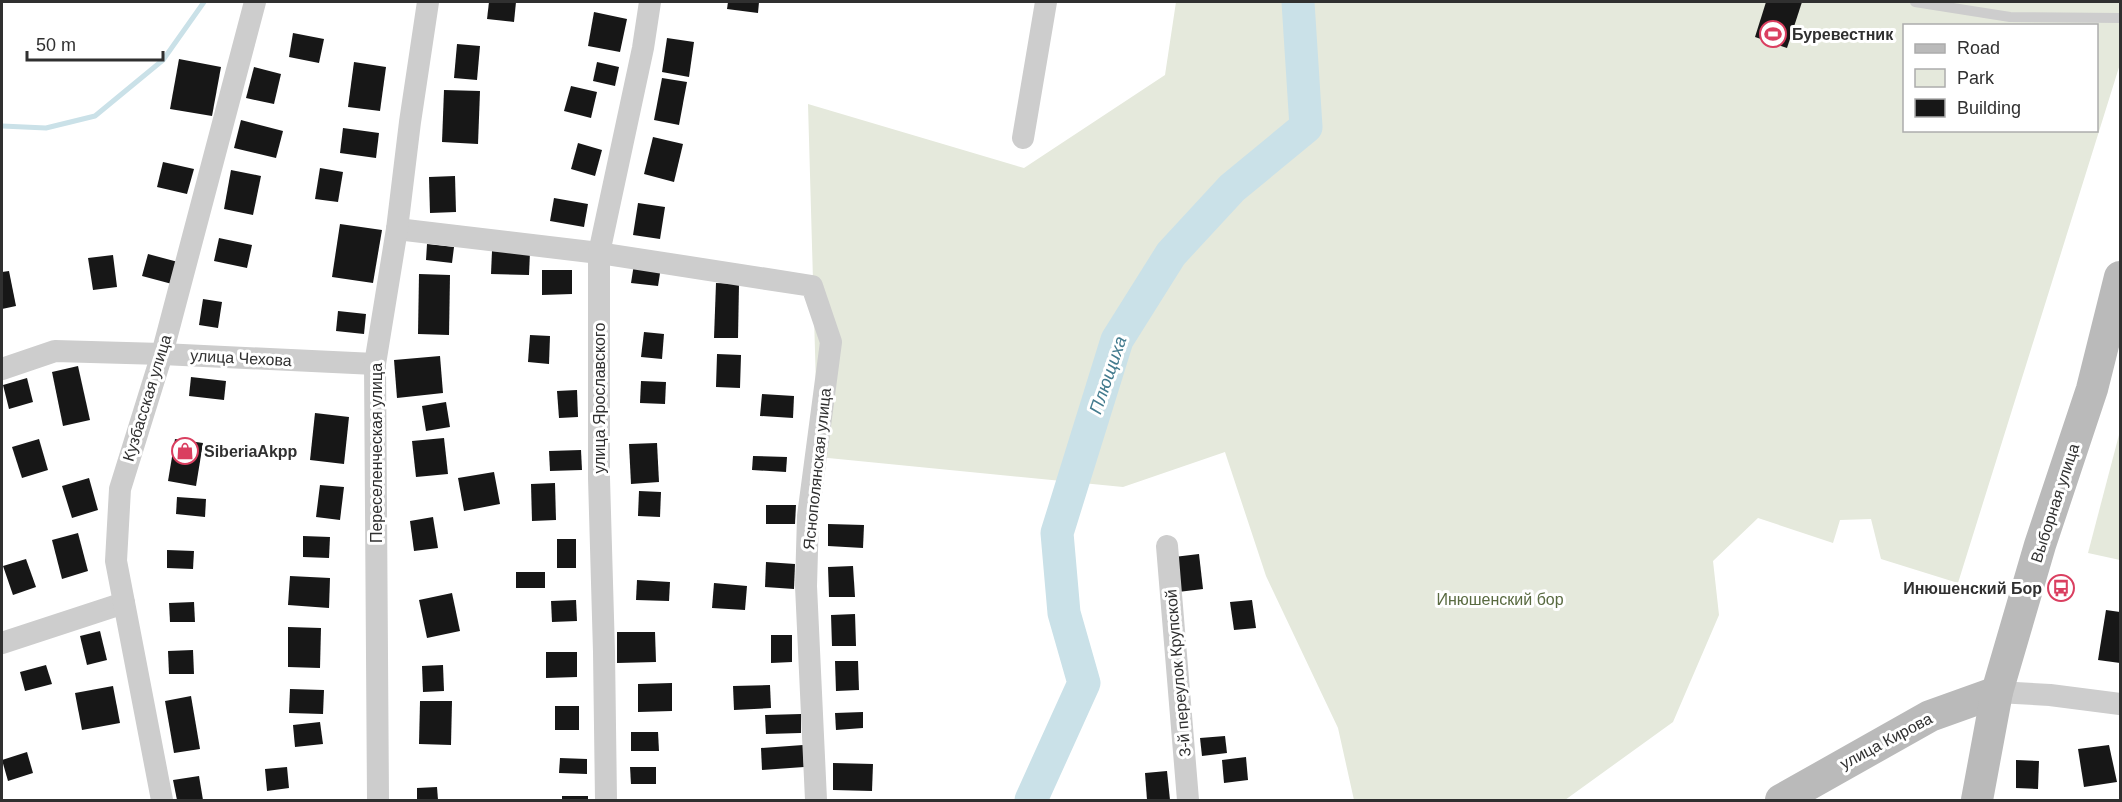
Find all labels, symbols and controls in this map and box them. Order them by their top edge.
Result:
sports icon: Буревестник [1758,19,1788,49]
scale bar [27,24,164,62]
legend [1903,24,2098,132]
place label: Буревестник [1792,26,1894,43]
text: 50 m [36,35,76,55]
text: Road [1957,38,2000,58]
text: Park [1957,68,1995,88]
text: Building [1957,98,2021,118]
street label: улица Ярославского [591,323,608,473]
street label: Кузбасская улица [120,333,174,463]
water label: Плющиха [1085,334,1131,416]
street label: улица Чехова [190,347,292,369]
street label: Переселенческая улица [368,363,385,543]
street label: Яснополянская улица [800,387,834,551]
shop icon: SiberiaAkpp [170,436,200,466]
street label: Выборная улица [2028,441,2082,565]
place label: SiberiaAkpp [204,443,298,460]
bus stop icon: Инюшенский Бор [2046,573,2076,603]
place label: Инюшенский Бор [1903,580,2042,597]
street label: 3-й переулок Крупской [1162,589,1194,757]
park label: Инюшенский бор [1436,591,1564,608]
street label: улица Кирова [1837,710,1935,772]

